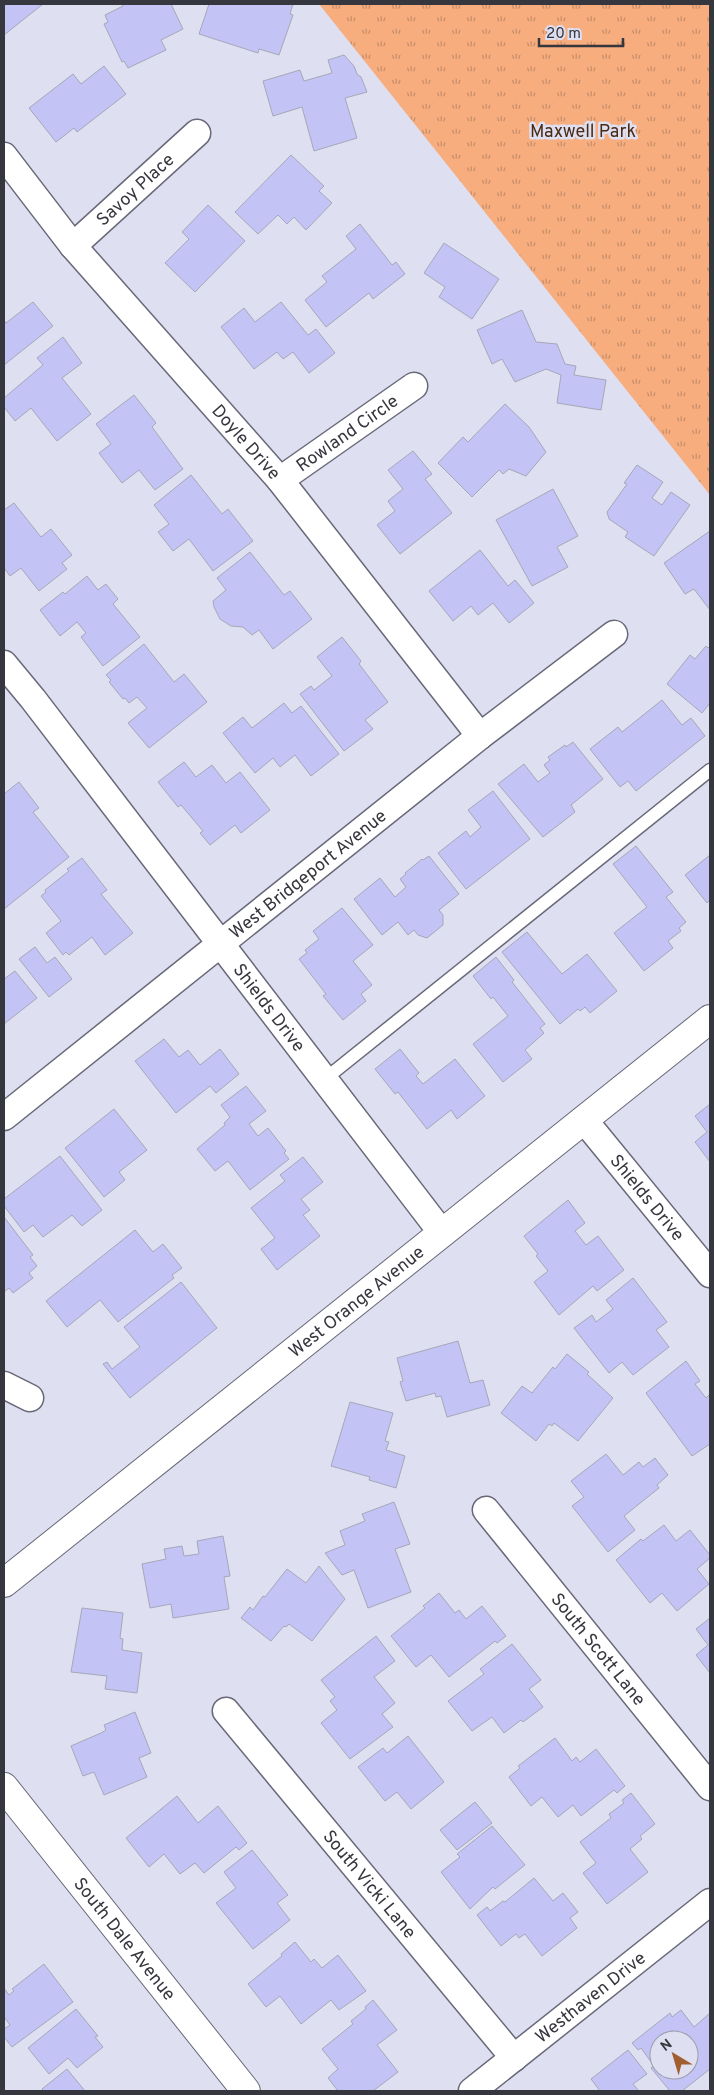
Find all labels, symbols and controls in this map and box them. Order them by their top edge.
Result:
scale bar [539,15,623,47]
text: 20 m [546,25,581,44]
park label: Maxwell Park [530,121,636,144]
street label: Savoy Place [92,149,180,232]
street label: Rowland Circle [292,390,404,478]
street label: Doyle Drive [206,401,285,485]
street label: West Bridgeport Avenue [225,805,392,945]
street label: Shields Drive [227,960,309,1057]
street label: Shields Drive [604,1150,688,1246]
street label: West Orange Avenue [285,1242,430,1364]
street label: South Scott Lane [545,1589,650,1711]
street label: South Vicki Lane [317,1826,420,1944]
street label: South Dale Avenue [68,1873,180,2006]
street label: Westhaven Drive [531,1947,651,2049]
north arrow [649,2030,699,2080]
text: N [658,2036,676,2056]

